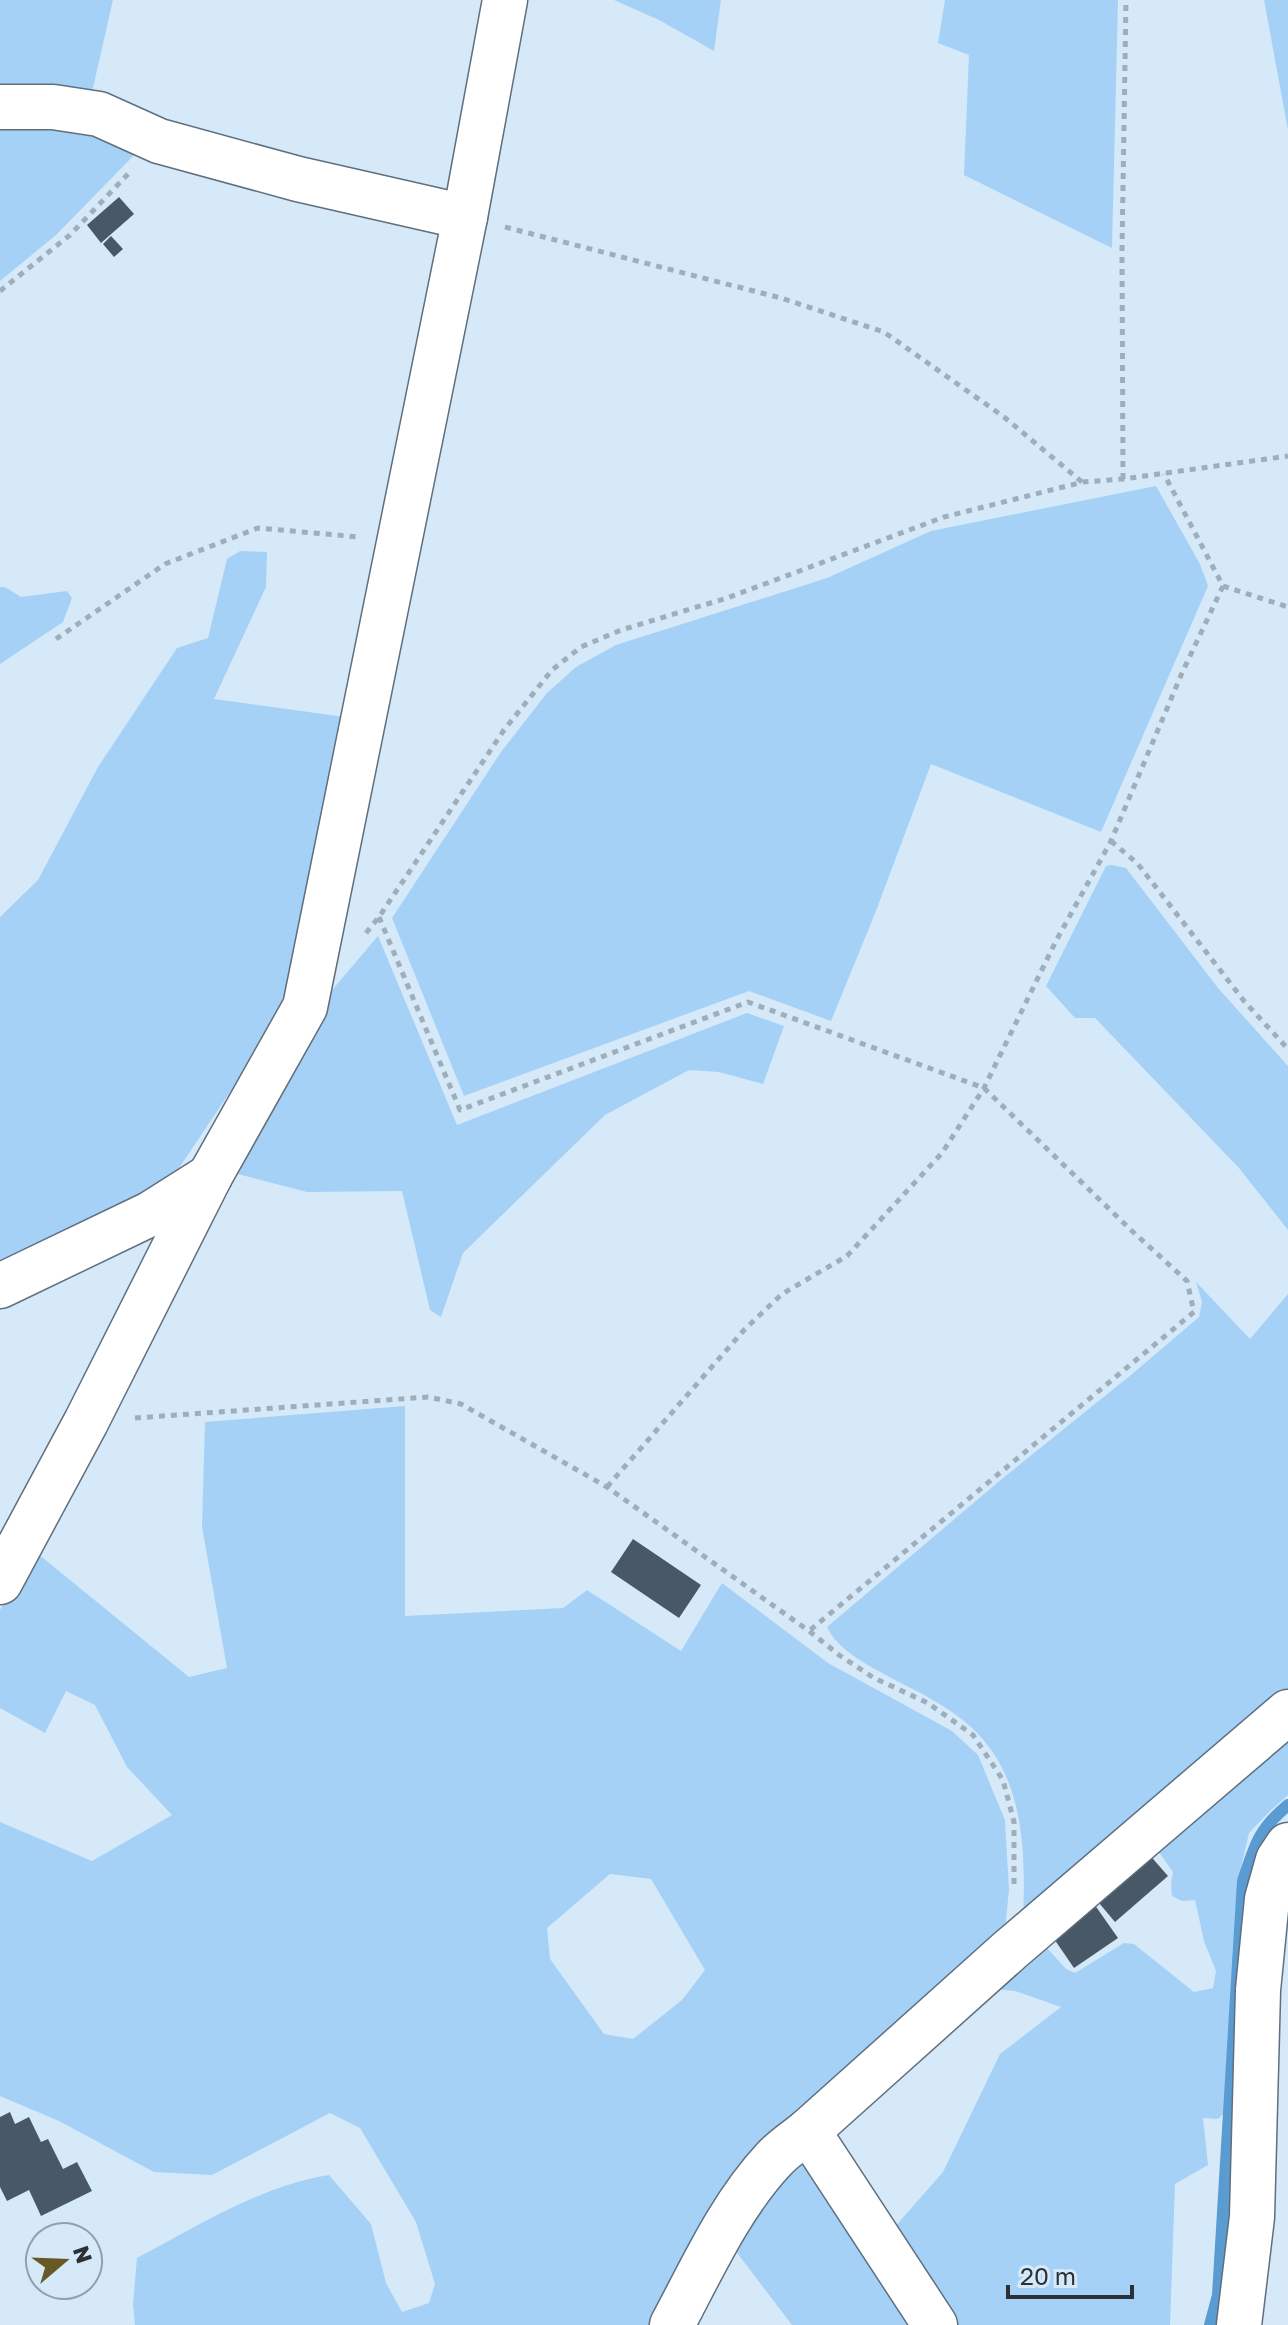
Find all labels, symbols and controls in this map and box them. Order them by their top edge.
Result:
north arrow [24,2221,104,2301]
text: N [68,2242,99,2267]
scale bar [1008,2249,1132,2299]
text: 20 m [1020,2261,1076,2290]

